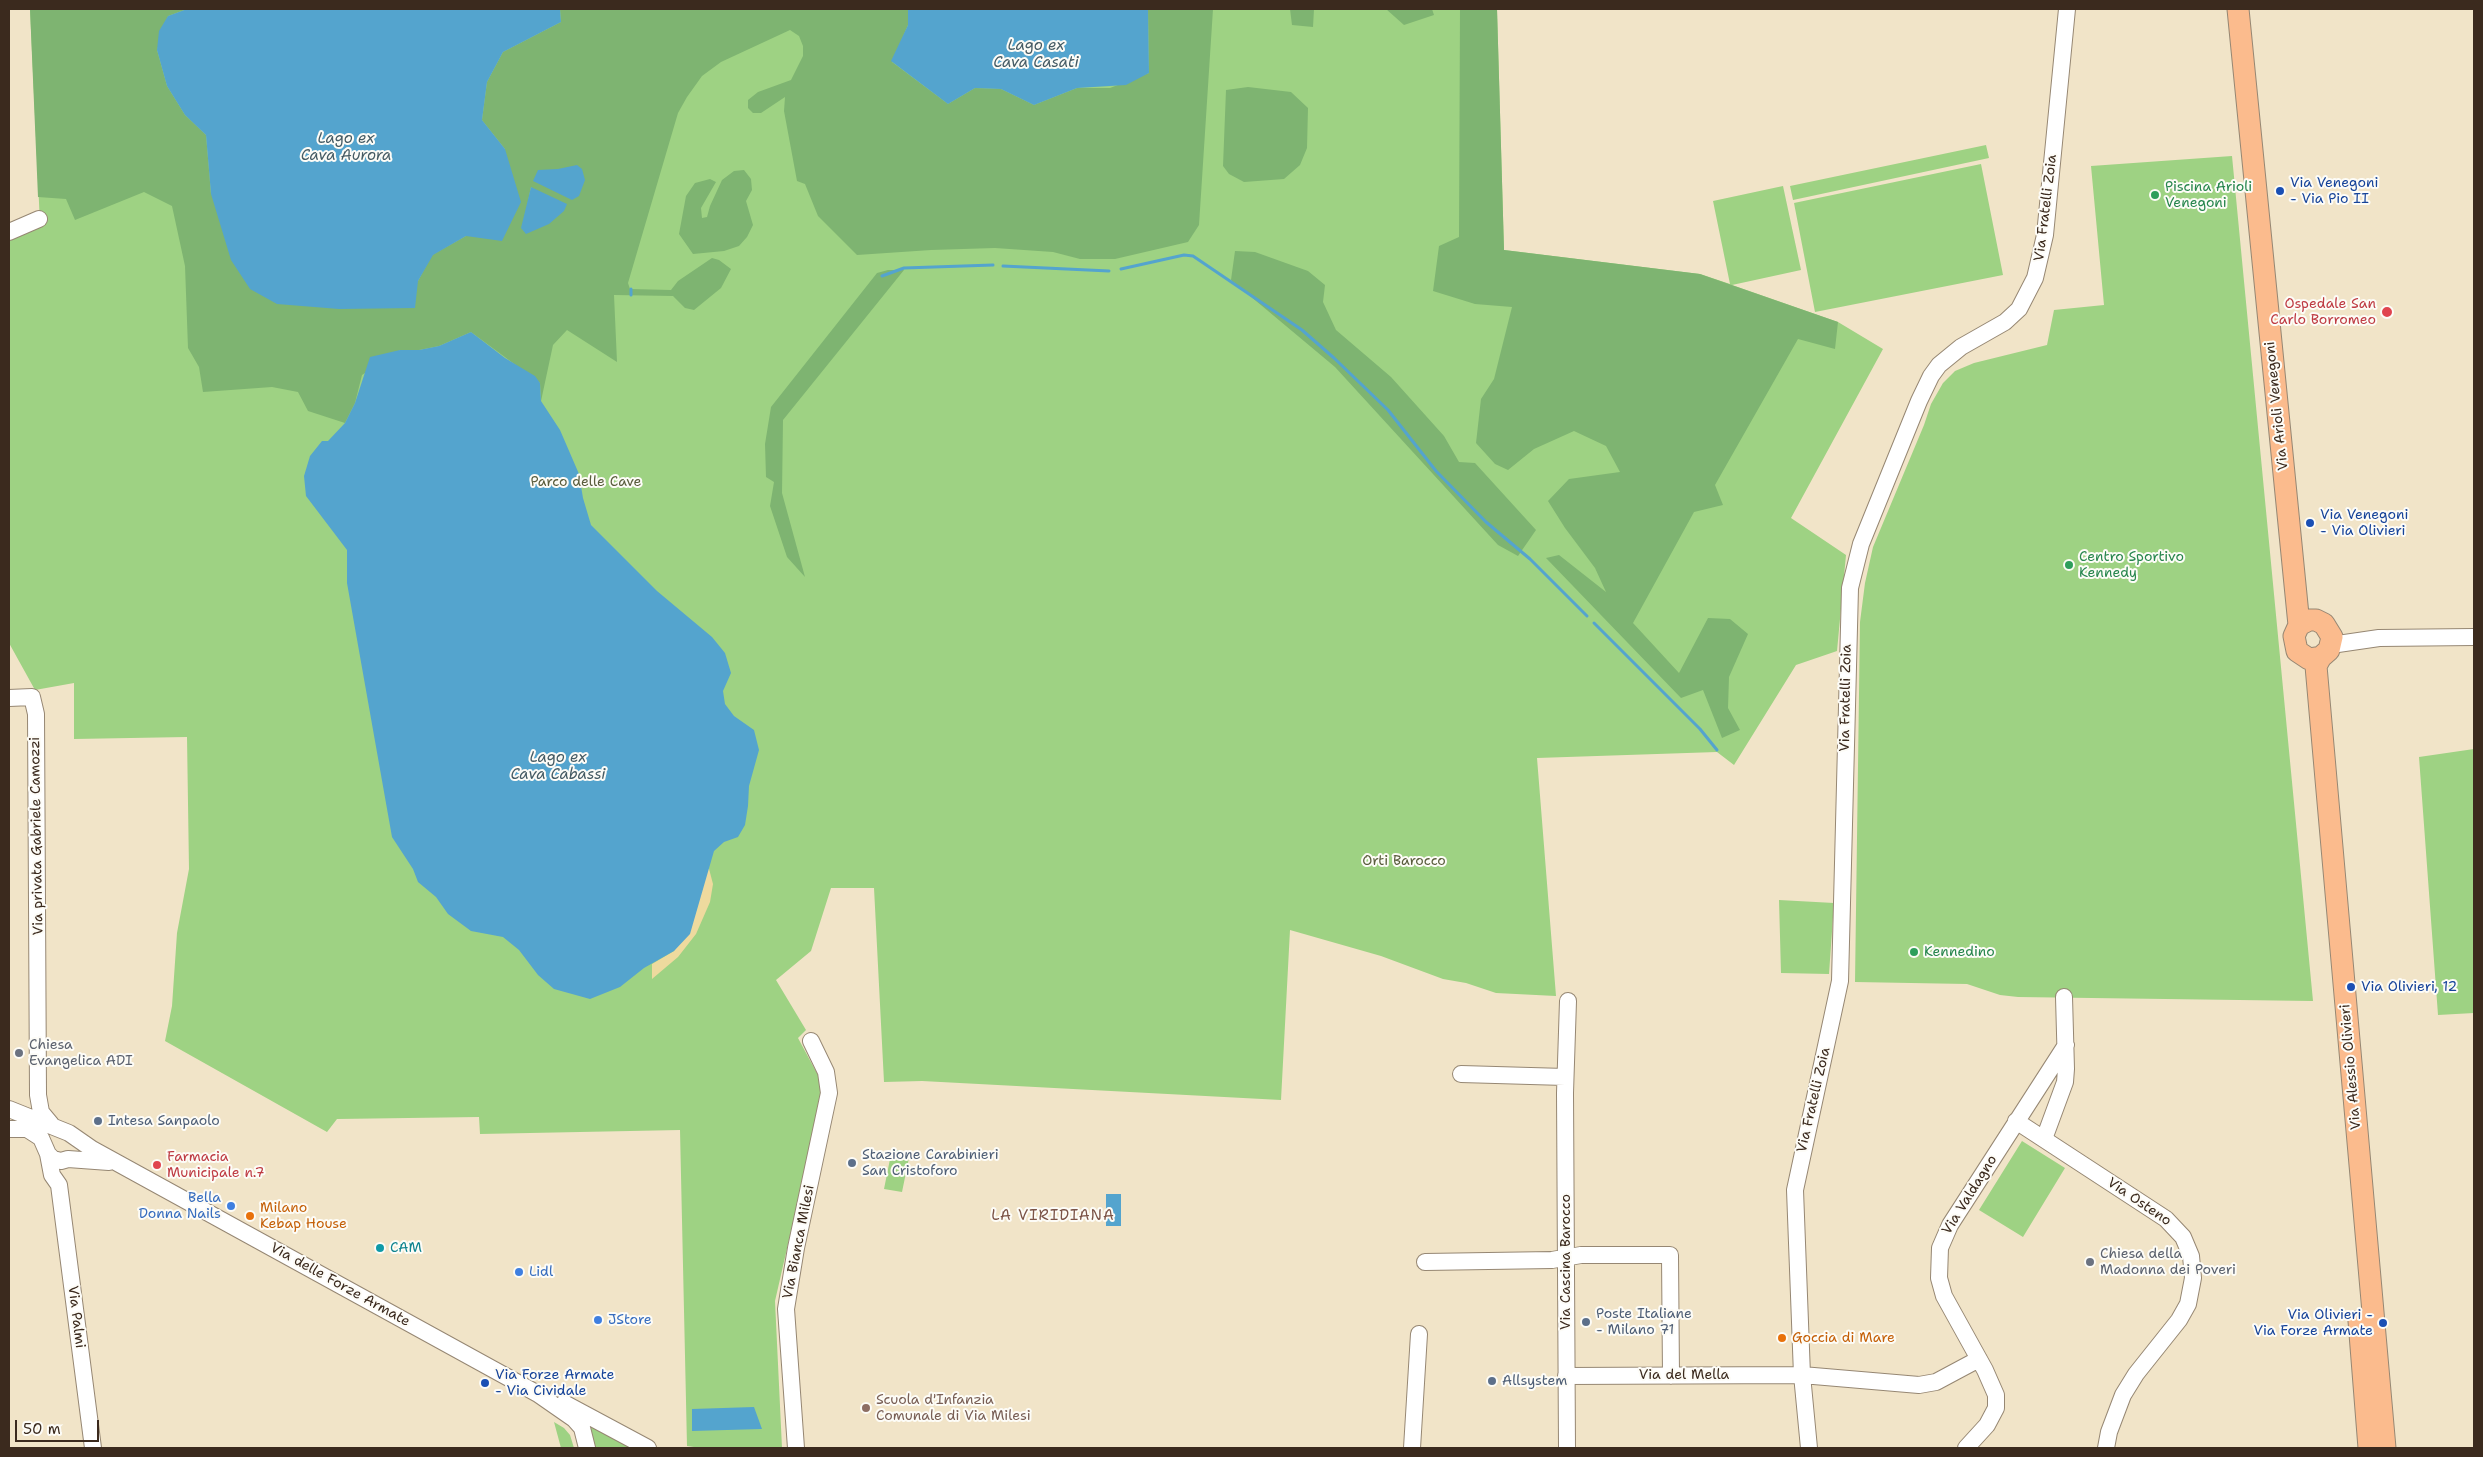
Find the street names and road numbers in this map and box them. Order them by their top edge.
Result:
street label: Via Fratelli Zoia [2031,154,2061,262]
street label: Via Arioli Venegoni [2262,341,2292,471]
street label: Via Fratelli Zoia [1837,644,1855,752]
street label: Via privata Gabriele Camozzi [27,737,47,935]
street label: Via Alessio Olivieri [2337,1003,2365,1131]
street label: Via Fratelli Zoia [1794,1046,1834,1154]
street label: Via Valdagno [1939,1152,2001,1238]
street label: Via Osteno [2104,1174,2174,1230]
street label: Via Bianca Milesi [780,1183,818,1301]
street label: Via Cascina Barocco [1558,1194,1574,1330]
street label: Via delle Forze Armate [267,1240,413,1330]
street label: Via Palmi [64,1285,88,1349]
street label: Via del Mella [1639,1367,1729,1383]

